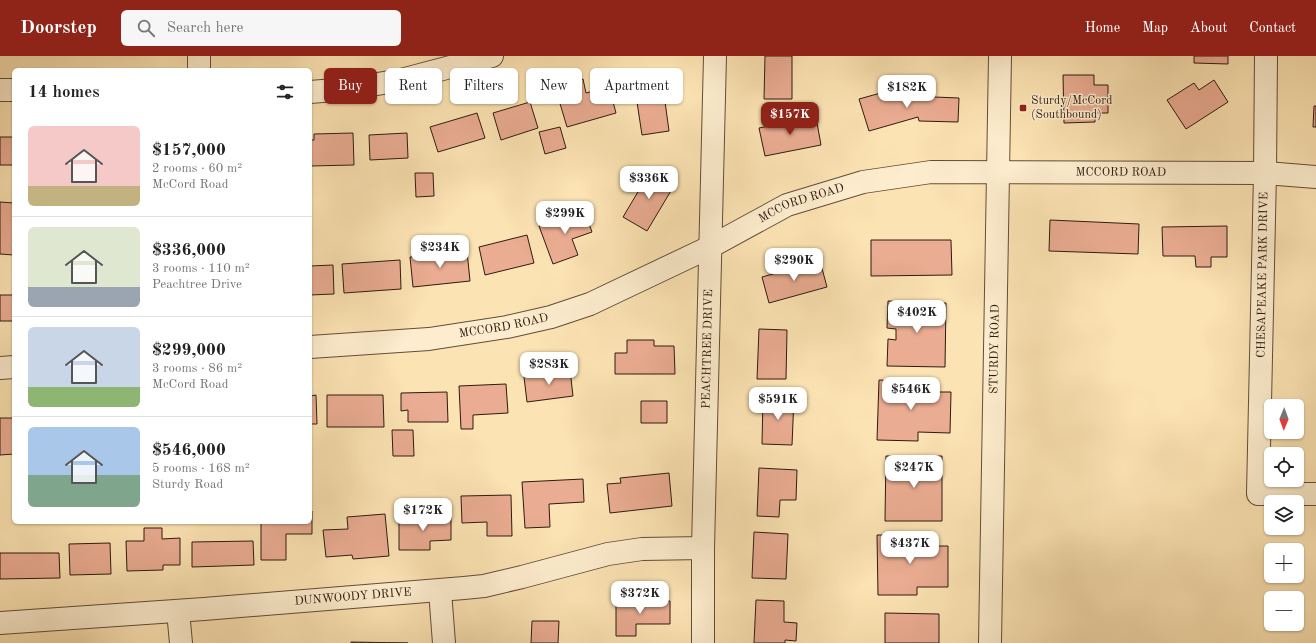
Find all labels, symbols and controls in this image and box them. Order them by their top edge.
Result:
search box [121,10,401,46]
icon: search [135,17,157,39]
text: Doorstep [20,19,97,38]
text: Search here [167,21,244,36]
text: Home [1085,21,1120,35]
text: Map [1142,21,1168,35]
text: About [1190,21,1227,35]
text: Contact [1249,21,1296,35]
chip: Buy [324,68,377,104]
chip: Rent [385,68,442,104]
chip: Filters [450,68,518,104]
chip: New [526,68,582,104]
chip: Apartment [590,68,683,104]
pin: $182K [879,75,935,109]
icon: filters [274,81,296,103]
text: $182K [887,81,927,94]
text: 14 homes [28,84,100,101]
place label: Sturdy/McCord (Southbound) [1031,95,1112,121]
pin: $157K [762,102,818,136]
marker: Sturdy/McCord (Southbound) [1018,103,1028,113]
text: $157K [770,108,810,121]
icon: home [60,142,108,190]
text: $157,000 [152,142,226,159]
text: 2 rooms · 60 m² [152,162,242,175]
pin: $336K [621,166,677,200]
street label: MCCORD ROAD [1076,166,1166,179]
text: $336K [629,172,669,185]
text: McCord Road [152,178,228,191]
street label: MCCORD ROAD [757,182,846,225]
street label: CHESAPEAKE PARK DRIVE [1256,192,1270,358]
pin: $299K [537,201,593,235]
text: $299K [545,207,585,220]
pin: $234K [412,235,468,269]
text: $234K [420,241,460,254]
text: $336,000 [152,242,226,259]
icon: home [60,243,108,291]
pin: $290K [766,248,822,282]
text: $290K [774,254,814,267]
text: 3 rooms · 110 m² [152,262,250,275]
text: Peachtree Drive [152,278,242,291]
street label: PEACHTREE DRIVE [700,289,715,409]
pin: $402K [889,300,945,334]
street label: STURDY ROAD [988,304,1002,394]
text: $402K [897,306,937,319]
street label: MCCORD ROAD [458,312,549,340]
text: $299,000 [152,342,226,359]
icon: home [60,343,108,391]
pin: $283K [521,352,577,386]
text: $283K [529,358,569,371]
text: 3 rooms · 86 m² [152,362,242,375]
pin: $546K [883,377,939,411]
text: McCord Road [152,378,228,391]
text: $546K [891,383,931,396]
pin: $591K [750,387,806,421]
text: $591K [758,393,798,406]
north arrow [1264,399,1304,439]
map controls [1264,399,1304,631]
text: $546,000 [152,442,226,459]
icon: home [60,443,108,491]
button: locate [1264,447,1304,487]
pin: $247K [886,455,942,489]
text: $247K [894,461,934,474]
text: 5 rooms · 168 m² [152,462,250,475]
text: Sturdy Road [152,478,223,491]
button: layers [1264,495,1304,535]
pin: $172K [395,498,451,532]
text: $172K [403,504,443,517]
pin: $437K [882,531,938,565]
text: $437K [890,537,930,550]
button: + [1264,543,1304,583]
pin: $372K [612,581,668,615]
street label: DUNWOODY DRIVE [294,586,412,608]
text: $372K [620,587,660,600]
button: − [1264,591,1304,631]

